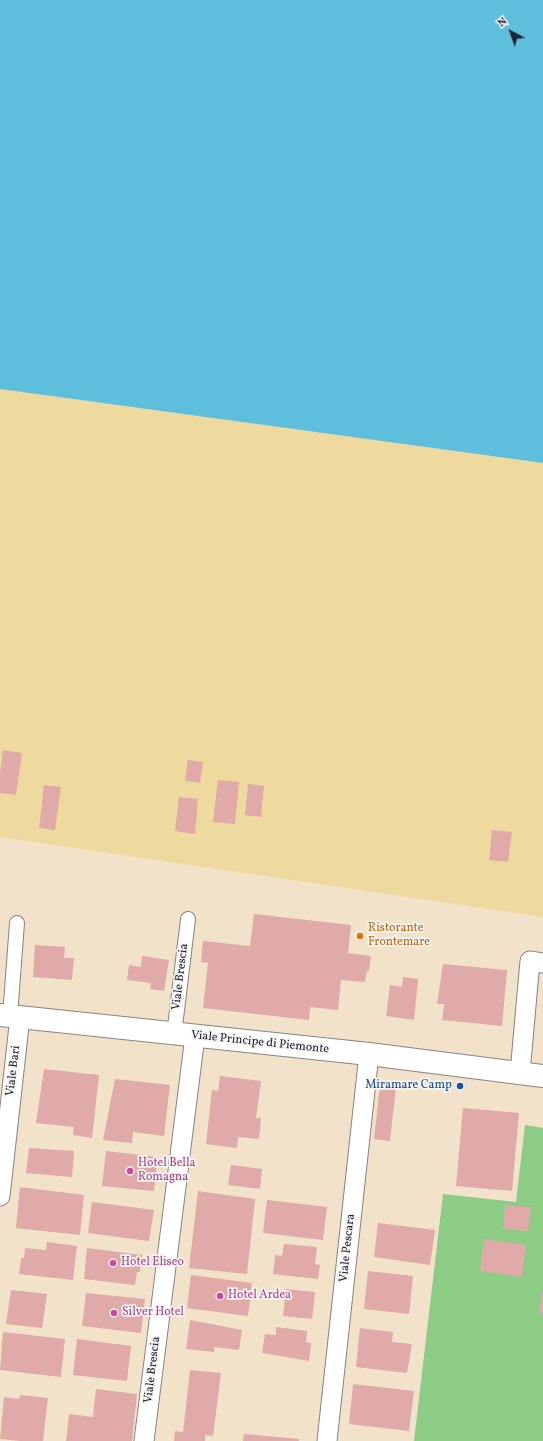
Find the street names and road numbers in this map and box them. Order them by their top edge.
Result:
street label: Viale Brescia [170,943,192,1011]
street label: Viale Principe di Piemonte [190,1029,330,1057]
street label: Viale Bari [4,1045,24,1097]
street label: Viale Pescara [337,1213,359,1283]
street label: Viale Brescia [142,1336,164,1404]

